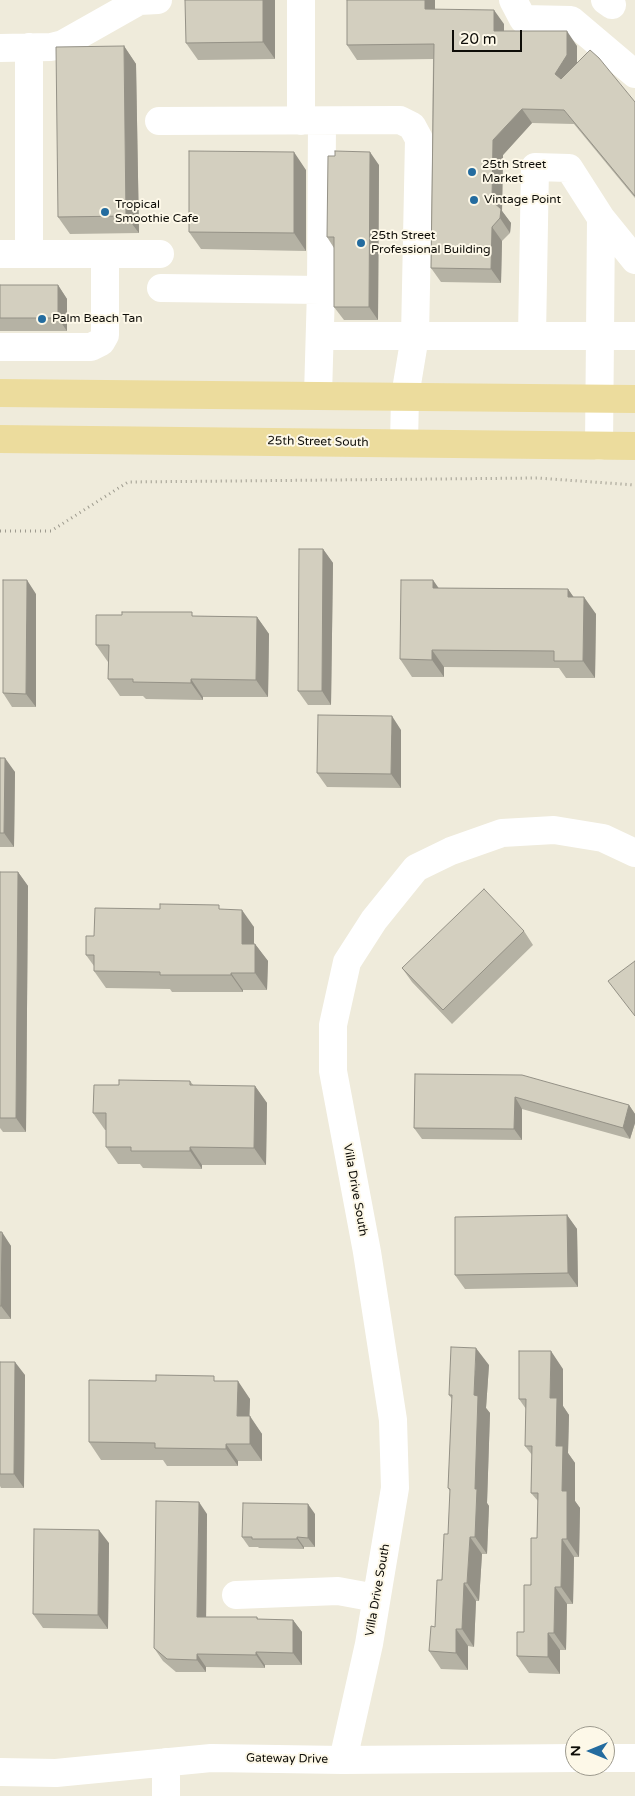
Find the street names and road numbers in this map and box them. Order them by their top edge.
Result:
street label: 25th Street South [267,434,369,450]
street label: Villa Drive South [340,1143,370,1237]
street label: Villa Drive South [363,1543,393,1637]
street label: Gateway Drive [246,1751,328,1767]

